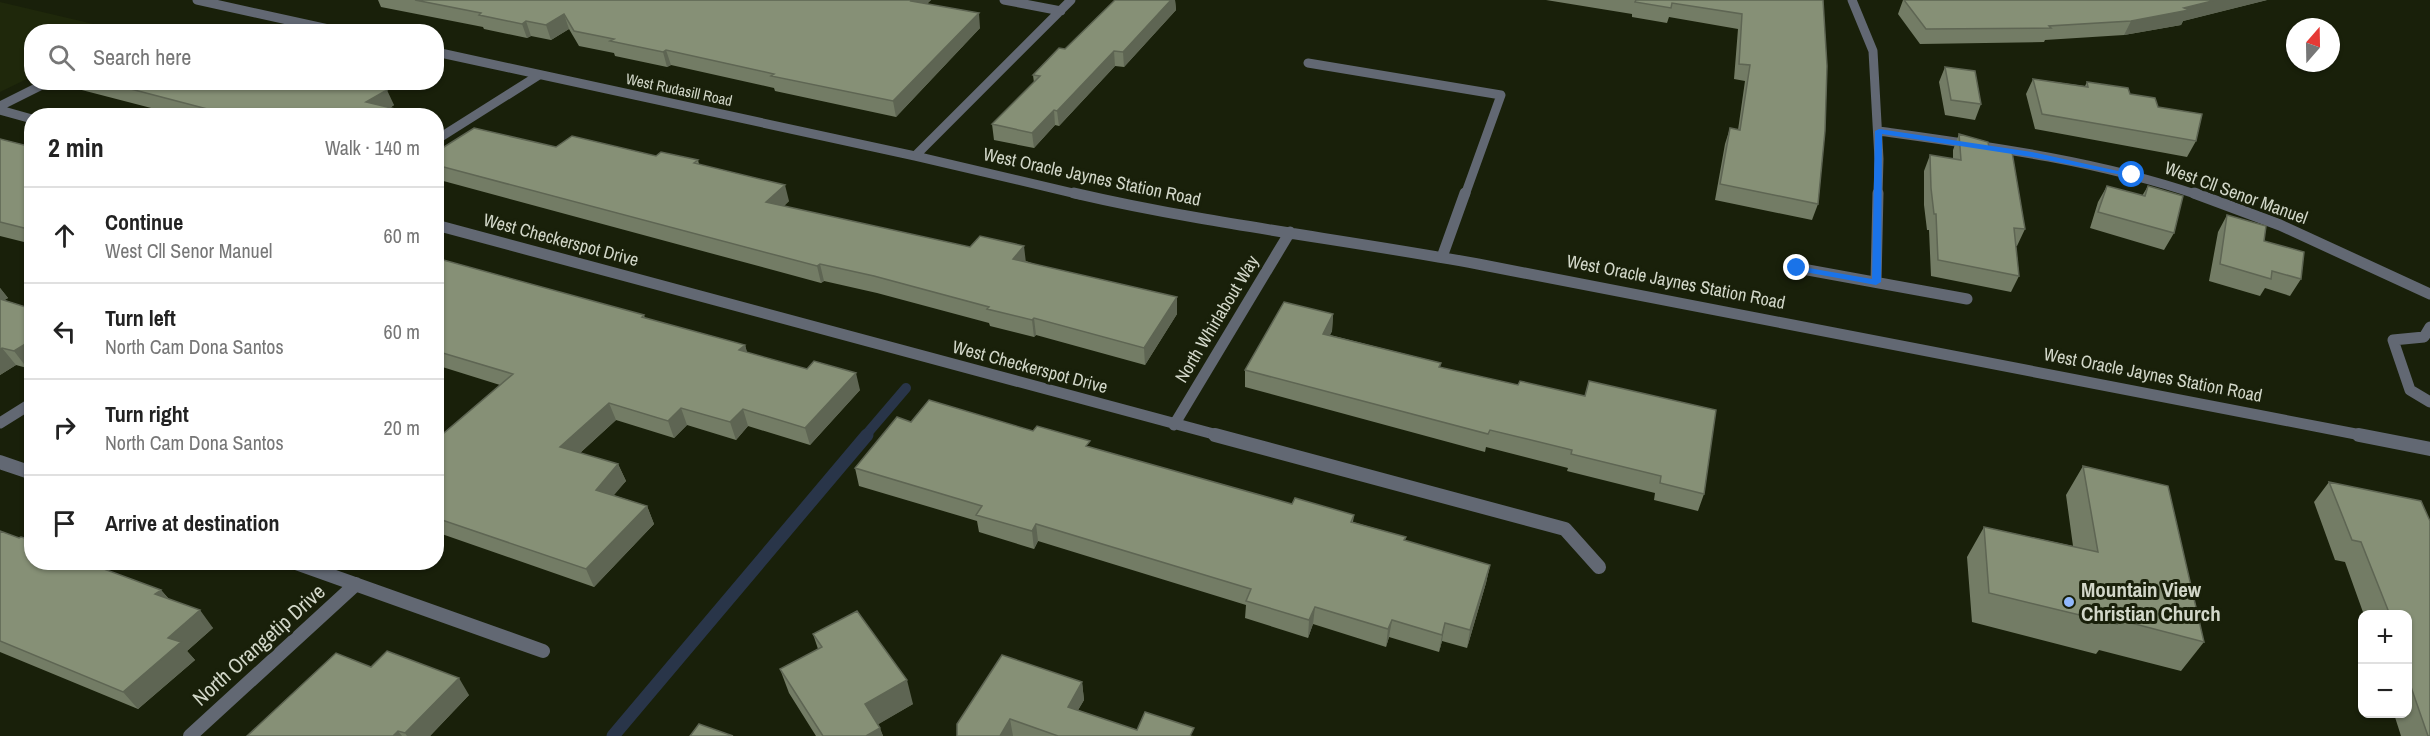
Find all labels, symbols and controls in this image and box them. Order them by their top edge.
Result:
north arrow [2286,18,2340,72]
search box [24,24,444,90]
icon: search [45,41,78,74]
text: Search here [93,42,191,72]
street label: West Rudasill Road [624,68,734,111]
text: 2 min [48,130,104,165]
text: Walk · 140 m [325,134,420,161]
street label: West Oracle Jaynes Station Road [981,141,1203,212]
street label: West Cll Senor Manuel [2161,155,2311,230]
route start [2118,161,2144,187]
text: Continue [105,207,183,237]
street label: West Checkerspot Drive [481,207,641,272]
icon: ahead [48,219,81,252]
text: 60 m [384,222,420,249]
text: West Cll Senor Manuel [105,237,272,264]
street label: West Oracle Jaynes Station Road [1565,248,1787,315]
street label: North Whirlabout Way [1169,250,1265,387]
route end [1783,254,1809,280]
text: Turn left [105,303,176,333]
icon: left [48,315,81,348]
text: 60 m [384,318,420,345]
text: North Cam Dona Santos [105,333,284,360]
street label: West Checkerspot Drive [950,334,1110,399]
street label: West Oracle Jaynes Station Road [2042,341,2264,408]
text: Turn right [105,399,189,429]
icon: right [48,411,81,444]
text: 20 m [384,414,420,441]
text: North Cam Dona Santos [105,429,284,456]
icon: arrive [48,507,81,540]
text: Arrive at destination [105,508,279,538]
place label: Mountain View Christian Church [2081,575,2221,628]
street label: North Orangetip Drive [186,577,331,712]
marker: Mountain View Christian Church [2062,595,2076,609]
map controls [2358,610,2412,718]
button: + [2358,610,2412,664]
button: − [2358,664,2412,718]

